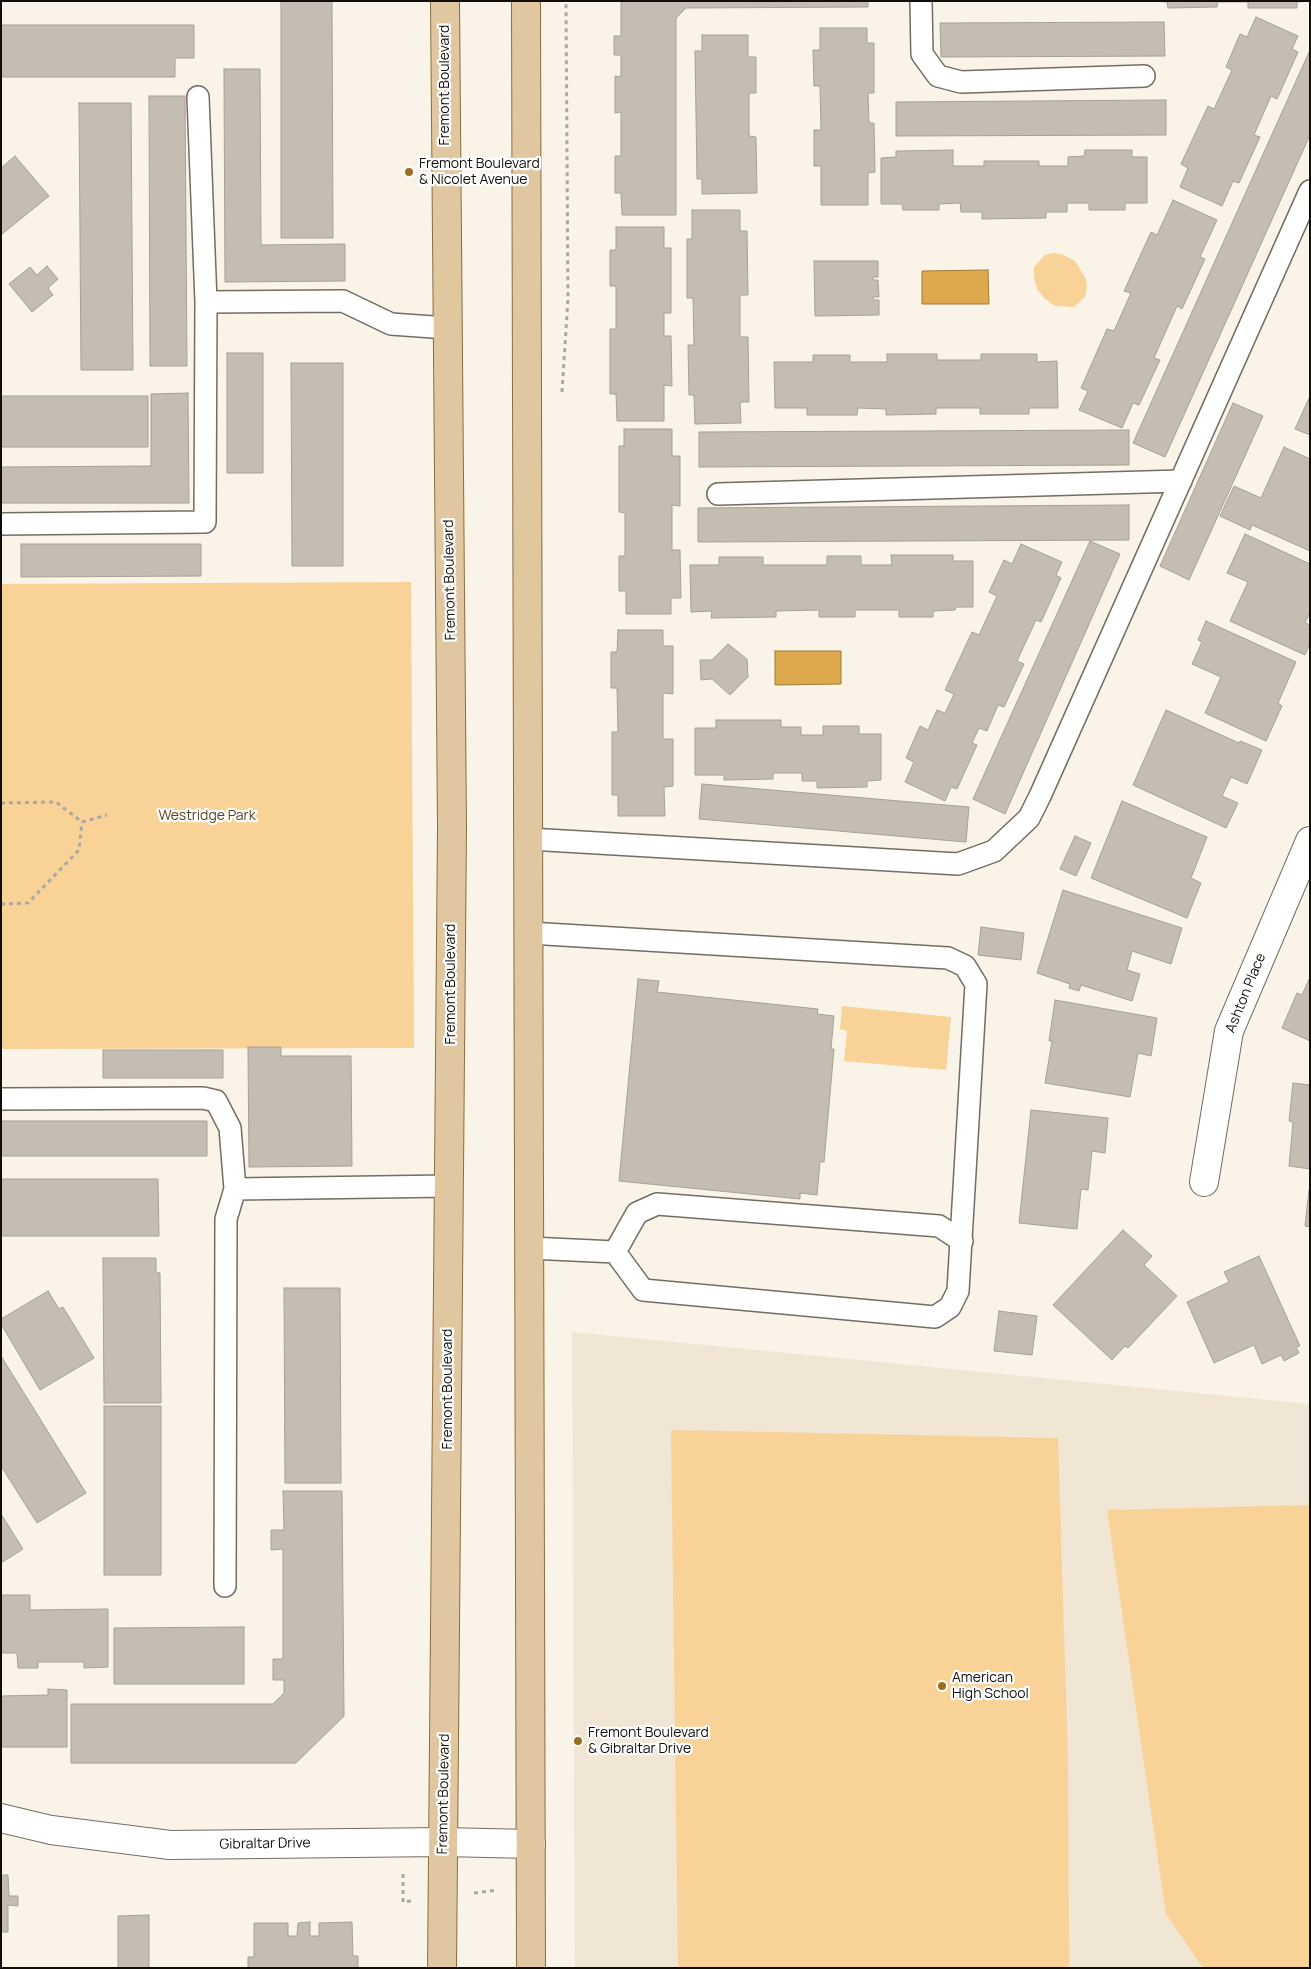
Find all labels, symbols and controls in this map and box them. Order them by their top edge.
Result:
street label: Fremont Boulevard [437,25,453,145]
place label: Fremont Boulevard & Nicolet Avenue [419,156,540,188]
marker: Fremont Boulevard & Nicolet Avenue [403,166,415,178]
street label: Fremont Boulevard [441,519,459,641]
park label: Westridge Park [158,808,256,824]
street label: Fremont Boulevard [443,924,459,1044]
street label: Ashton Place [1222,951,1270,1035]
street label: Fremont Boulevard [440,1329,456,1449]
place label: American High School [952,1670,1029,1702]
marker: American High School [936,1680,948,1692]
place label: Fremont Boulevard & Gibraltar Drive [588,1725,709,1758]
street label: Fremont Boulevard [435,1733,453,1855]
marker: Fremont Boulevard & Gibraltar Drive [572,1735,584,1747]
street label: Gibraltar Drive [219,1835,311,1853]

